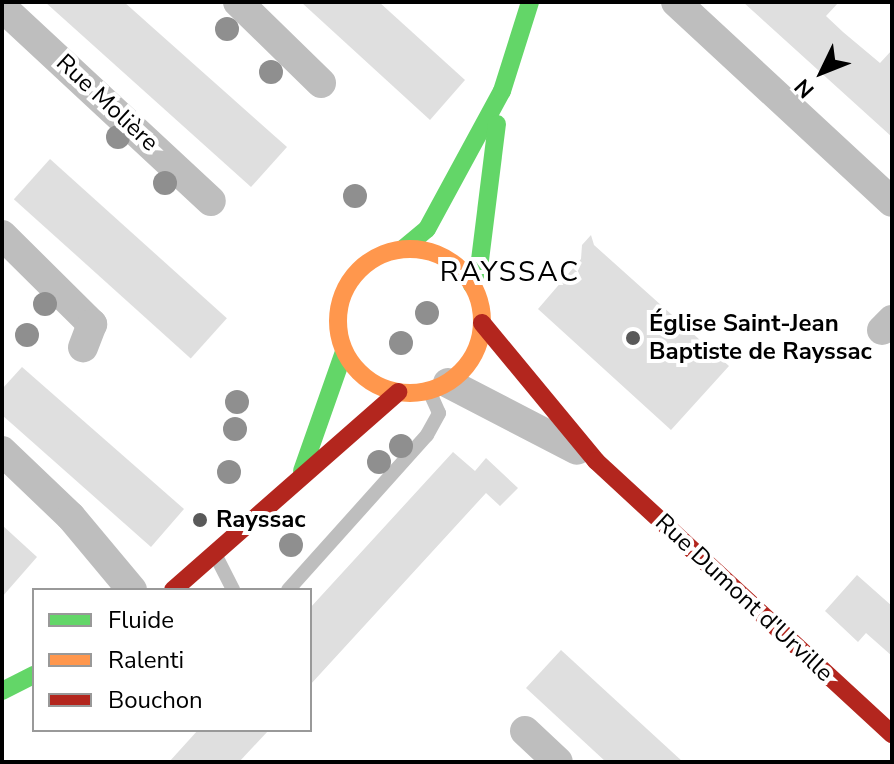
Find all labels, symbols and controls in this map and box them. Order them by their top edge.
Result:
north arrow [782,32,862,112]
street label: Rue Molière [50,48,164,158]
text: N [788,72,821,105]
district label: RAYSSAC [440,255,580,289]
place label: Église Saint-Jean Baptiste de Rayssac [649,310,872,366]
marker: Église Saint-Jean Baptiste de Rayssac [624,329,642,347]
place label: Rayssac [216,506,306,534]
street label: Rue Dumont d'Urville [649,508,839,688]
marker: Rayssac [191,511,209,529]
legend [32,588,312,732]
text: Fluide [108,604,174,636]
text: Ralenti [108,644,184,676]
text: Bouchon [108,684,203,716]

